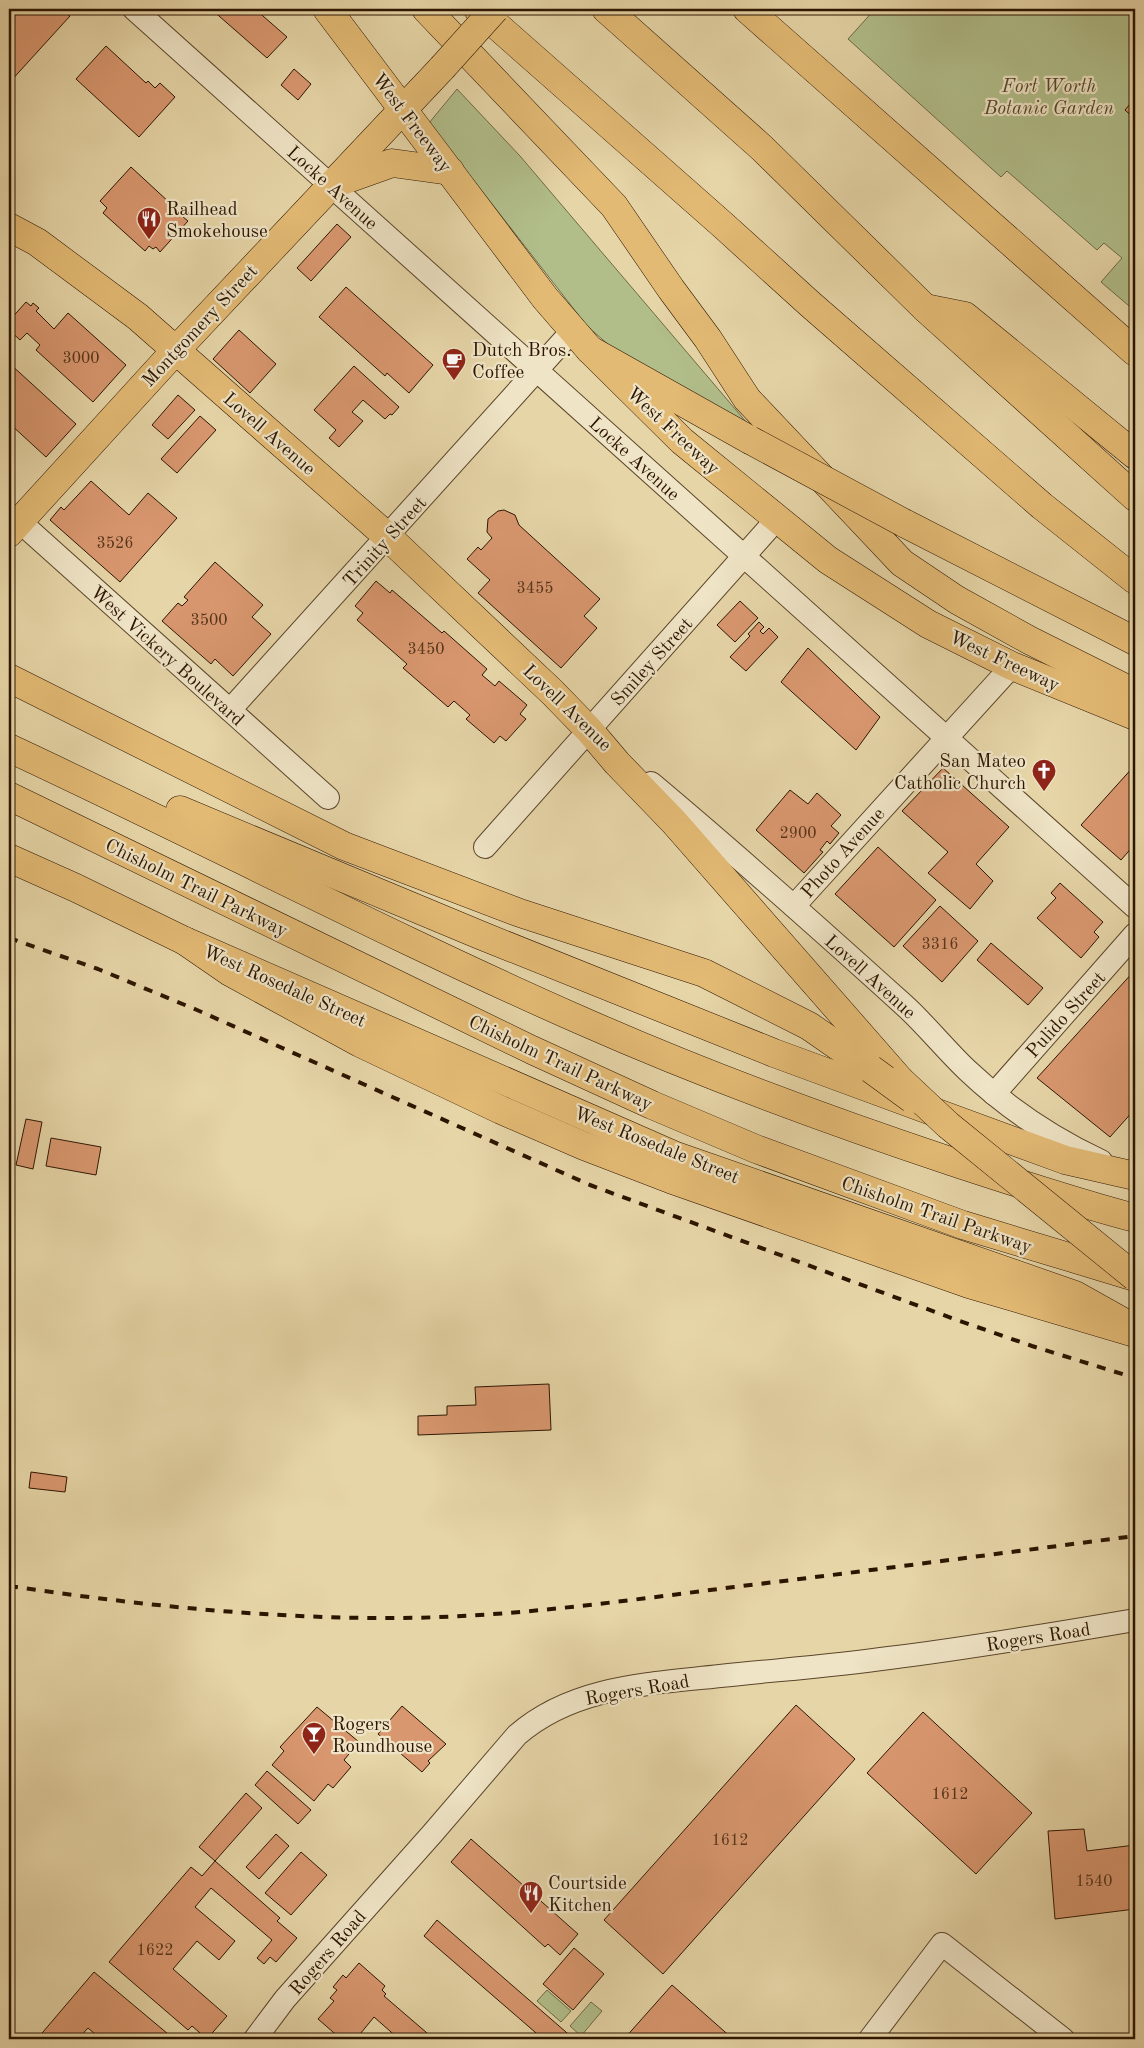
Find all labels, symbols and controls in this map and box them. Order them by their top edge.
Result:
street label: West Freeway [368,70,454,177]
park label: Fort Worth Botanic Garden [983,78,1114,119]
street label: Locke Avenue [282,143,380,234]
place label: Railhead Smokehouse [166,201,268,242]
restaurant icon: Railhead Smokehouse [136,206,162,240]
street label: Montgomery Street [140,262,262,391]
place label: Dutch Bros. Coffee [472,342,571,383]
cafe icon: Dutch Bros. Coffee [441,347,467,381]
house number: 3000 [62,351,100,367]
street label: West Freeway [622,384,722,479]
street label: Lovell Avenue [219,390,318,480]
street label: Locke Avenue [584,414,682,505]
street label: Trinity Street [341,494,431,591]
house number: 3526 [96,536,134,552]
house number: 3455 [516,581,554,597]
street label: West Vickery Boulevard [86,583,247,731]
house number: 3500 [190,613,228,629]
street label: Smiley Street [608,615,697,711]
street label: West Freeway [946,629,1062,696]
house number: 3450 [407,642,445,658]
street label: Lovell Avenue [518,662,614,756]
place label: San Mateo Catholic Church [894,753,1026,794]
church icon: San Mateo Catholic Church [1031,758,1057,792]
street label: Photo Avenue [799,805,889,903]
house number: 2900 [779,826,817,842]
street label: Chisholm Trail Parkway [102,837,290,942]
street label: Lovell Avenue [820,932,918,1023]
house number: 3316 [921,937,959,953]
street label: West Rosedale Street [200,943,368,1032]
street label: Pulido Street [1024,969,1110,1062]
street label: Chisholm Trail Parkway [465,1013,655,1115]
street label: West Rosedale Street [571,1104,741,1188]
street label: Chisholm Trail Parkway [838,1175,1034,1258]
street label: Rogers Road [985,1621,1092,1656]
street label: Rogers Road [584,1673,691,1710]
place label: Rogers Roundhouse [332,1716,432,1757]
bar icon: Rogers Roundhouse [301,1721,327,1755]
house number: 1612 [931,1787,969,1803]
house number: 1612 [711,1833,749,1849]
house number: 1540 [1075,1874,1113,1890]
place label: Courtside Kitchen [548,1875,627,1916]
restaurant icon: Courtside Kitchen [518,1880,544,1914]
street label: Rogers Road [287,1907,371,2000]
house number: 1622 [136,1943,174,1959]

